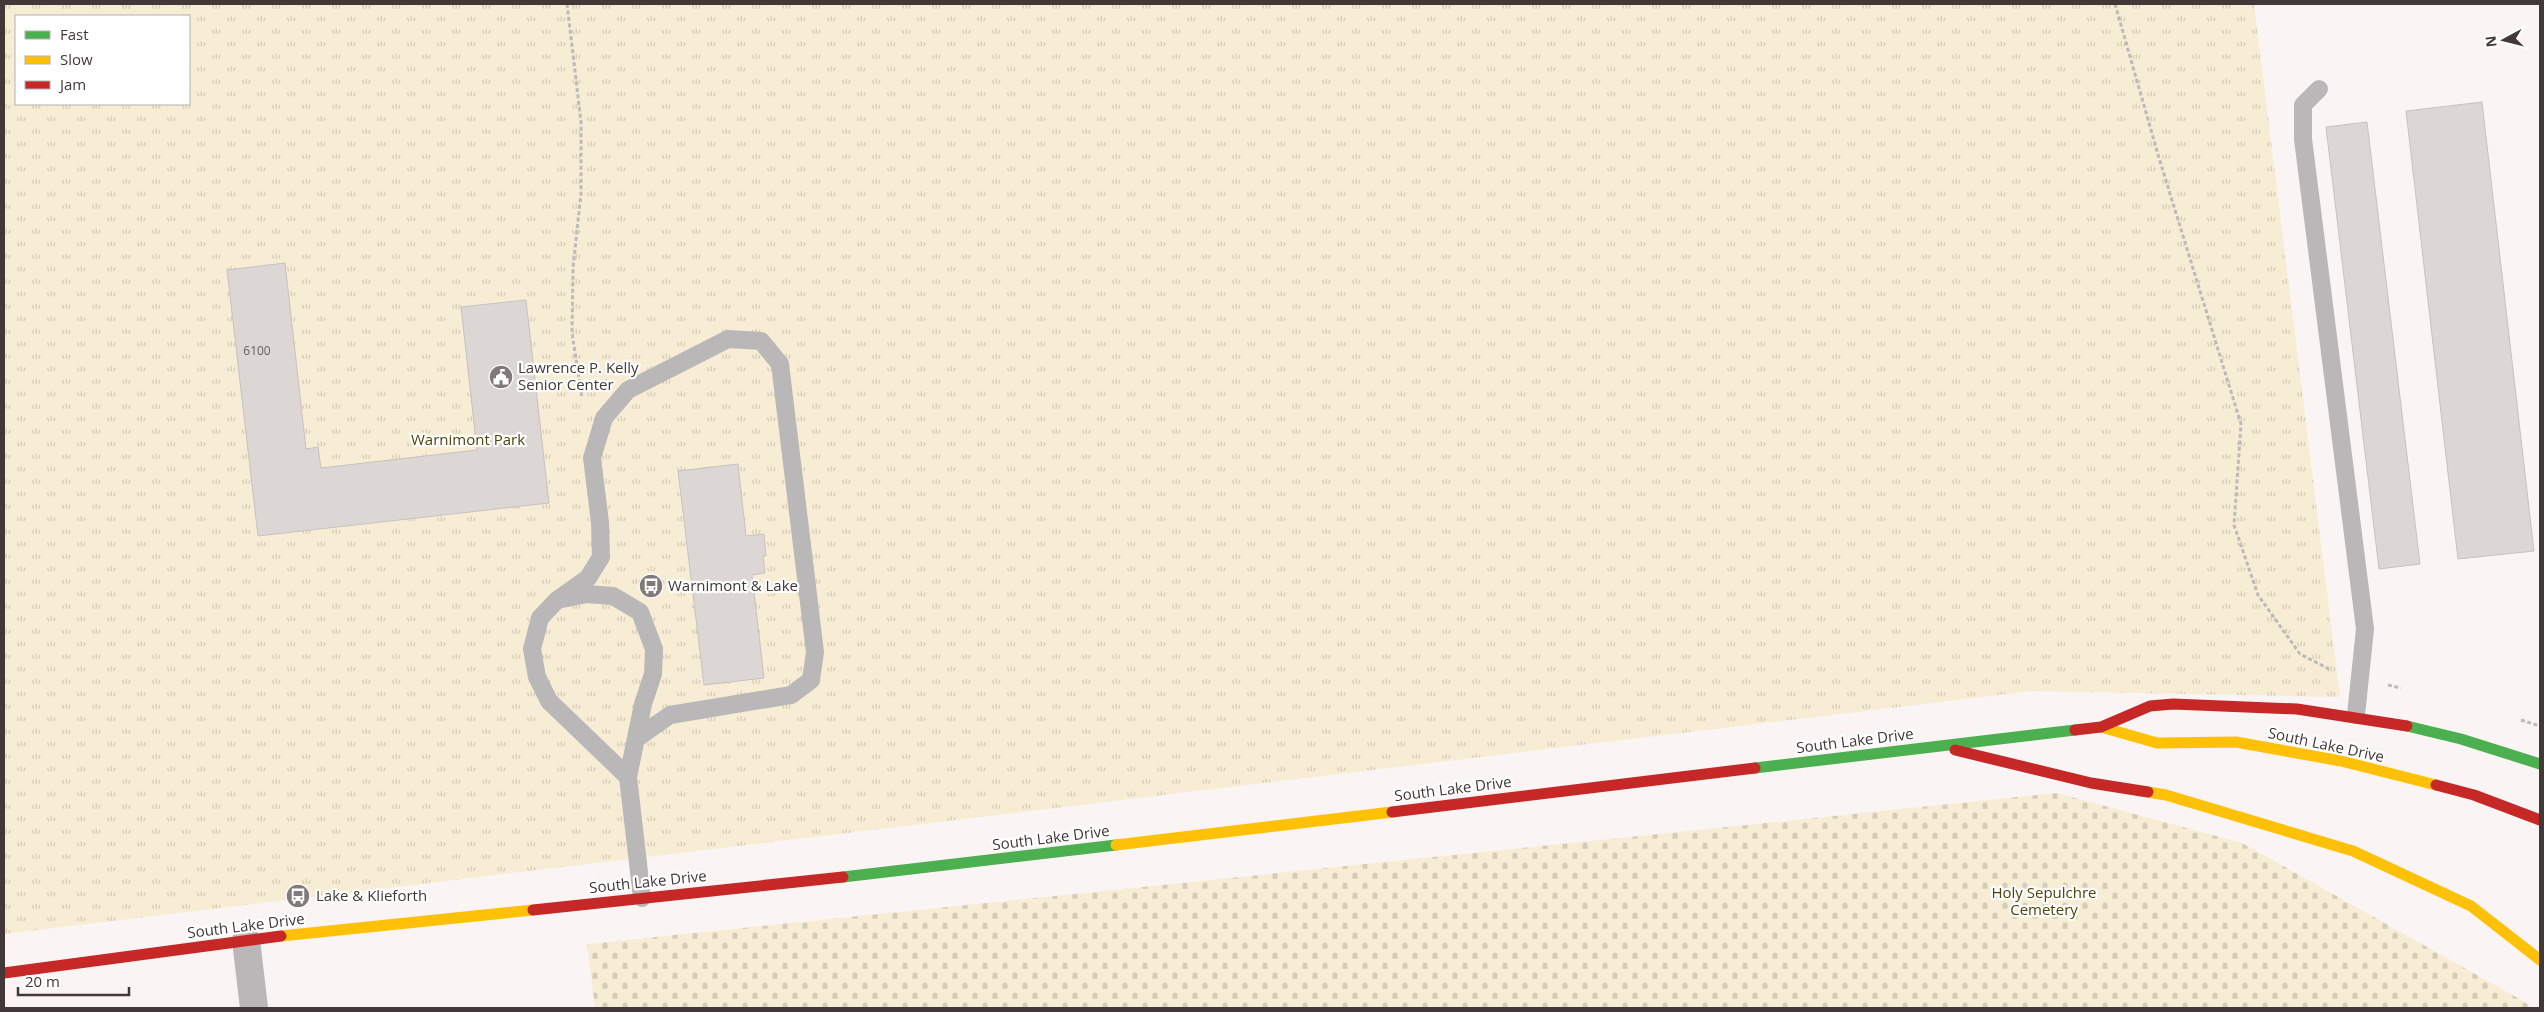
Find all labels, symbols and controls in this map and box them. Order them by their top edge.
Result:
legend [15,15,190,105]
north arrow [2479,15,2529,65]
text: Fast [60,24,89,44]
text: N [2480,35,2501,48]
text: Slow [60,49,93,69]
text: Jam [58,74,86,94]
house number: 6100 [243,342,271,359]
place label: Lawrence P. Kelly Senior Center [518,357,639,394]
public building icon: Lawrence P. Kelly Senior Center [488,364,514,390]
park label: Warnimont Park [411,429,525,449]
bus stop icon: Warnimont & Lake [638,573,664,599]
place label: Warnimont & Lake [668,575,798,595]
street label: South Lake Drive [2266,722,2386,766]
street label: South Lake Drive [1795,723,1915,757]
street label: South Lake Drive [1393,771,1513,805]
street label: South Lake Drive [991,820,1111,854]
street label: South Lake Drive [588,865,708,897]
park label: Holy Sepulchre Cemetery [1991,882,2097,919]
bus stop icon: Lake & Klieforth [285,883,311,909]
place label: Lake & Klieforth [316,885,427,905]
street label: South Lake Drive [186,908,306,942]
scale bar [18,964,129,996]
text: 20 m [25,971,60,991]

